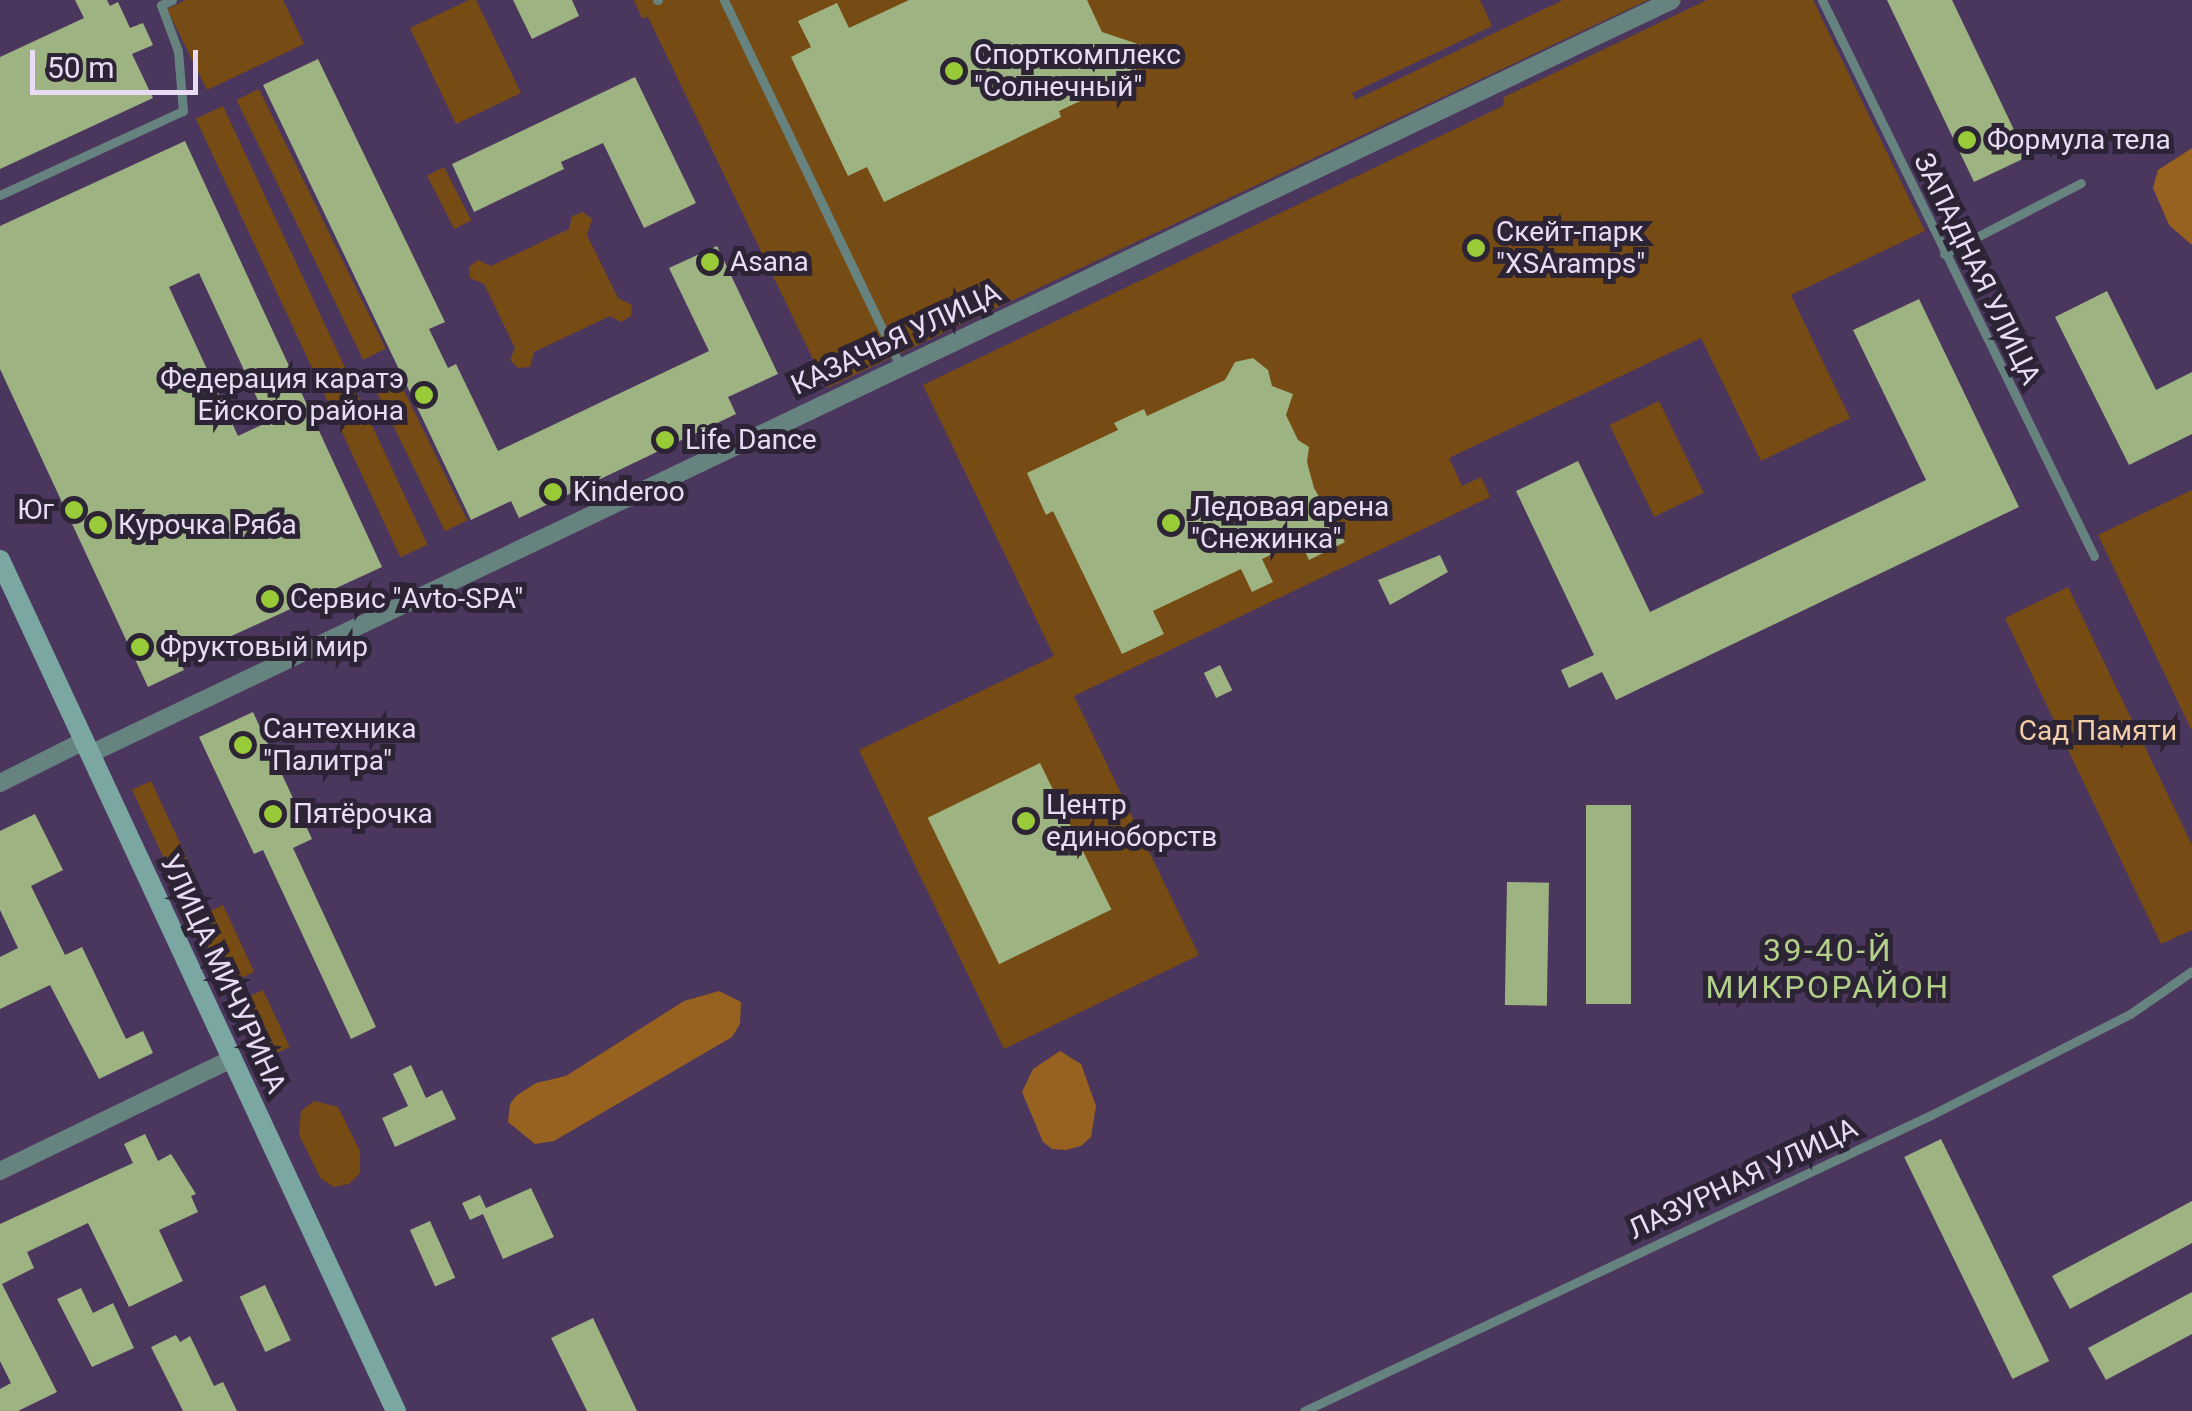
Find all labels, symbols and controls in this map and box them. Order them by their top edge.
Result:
scale bar [35,30,202,92]
place label: Спорткомплекс "Солнечный" [974,38,1181,104]
text: 50 m [47,50,114,85]
marker: Спорткомплекс "Солнечный" [943,60,965,82]
place label: Формула тела [1987,123,2171,157]
marker: Формула тела [1956,129,1978,151]
street label: ЗАПАДНАЯ УЛИЦА [1906,148,2048,390]
place label: Скейт-парк "XSAramps" [1496,215,1645,281]
marker: Скейт-парк "XSAramps" [1465,237,1487,259]
place label: Asana [730,245,809,279]
marker: Asana [699,251,721,273]
street label: КАЗАЧЬЯ УЛИЦА [786,276,1006,402]
place label: Федерация каратэ Ейского района [160,362,404,428]
marker: Федерация каратэ Ейского района [413,384,435,406]
place label: Life Dance [685,423,817,457]
marker: Life Dance [654,429,676,451]
place label: Kinderoo [573,475,685,509]
marker: Kinderoo [542,481,564,503]
place label: Ледовая арена "Снежинка" [1191,490,1389,556]
place label: Юг [17,493,54,527]
marker: Юг [63,499,85,521]
place label: Курочка Ряба [118,508,297,542]
marker: Ледовая арена "Снежинка" [1160,512,1182,534]
marker: Курочка Ряба [87,514,109,536]
place label: Сервис "Avto-SPA" [290,582,522,616]
marker: Сервис "Avto-SPA" [259,588,281,610]
place label: Фруктовый мир [160,630,368,664]
marker: Фруктовый мир [129,636,151,658]
place label: Сантехника "Палитра" [263,712,416,778]
park label: Сад Памяти [2019,714,2177,748]
marker: Сантехника "Палитра" [232,734,254,756]
place label: Центр единоборств [1046,788,1217,854]
place label: Пятёрочка [293,797,433,831]
marker: Пятёрочка [262,803,284,825]
marker: Центр единоборств [1015,810,1037,832]
street label: УЛИЦА МИЧУРИНА [153,849,293,1099]
district label: 39-40-Й МИКРОРАЙОН [1705,932,1951,1007]
street label: ЛАЗУРНАЯ УЛИЦА [1623,1111,1863,1247]

